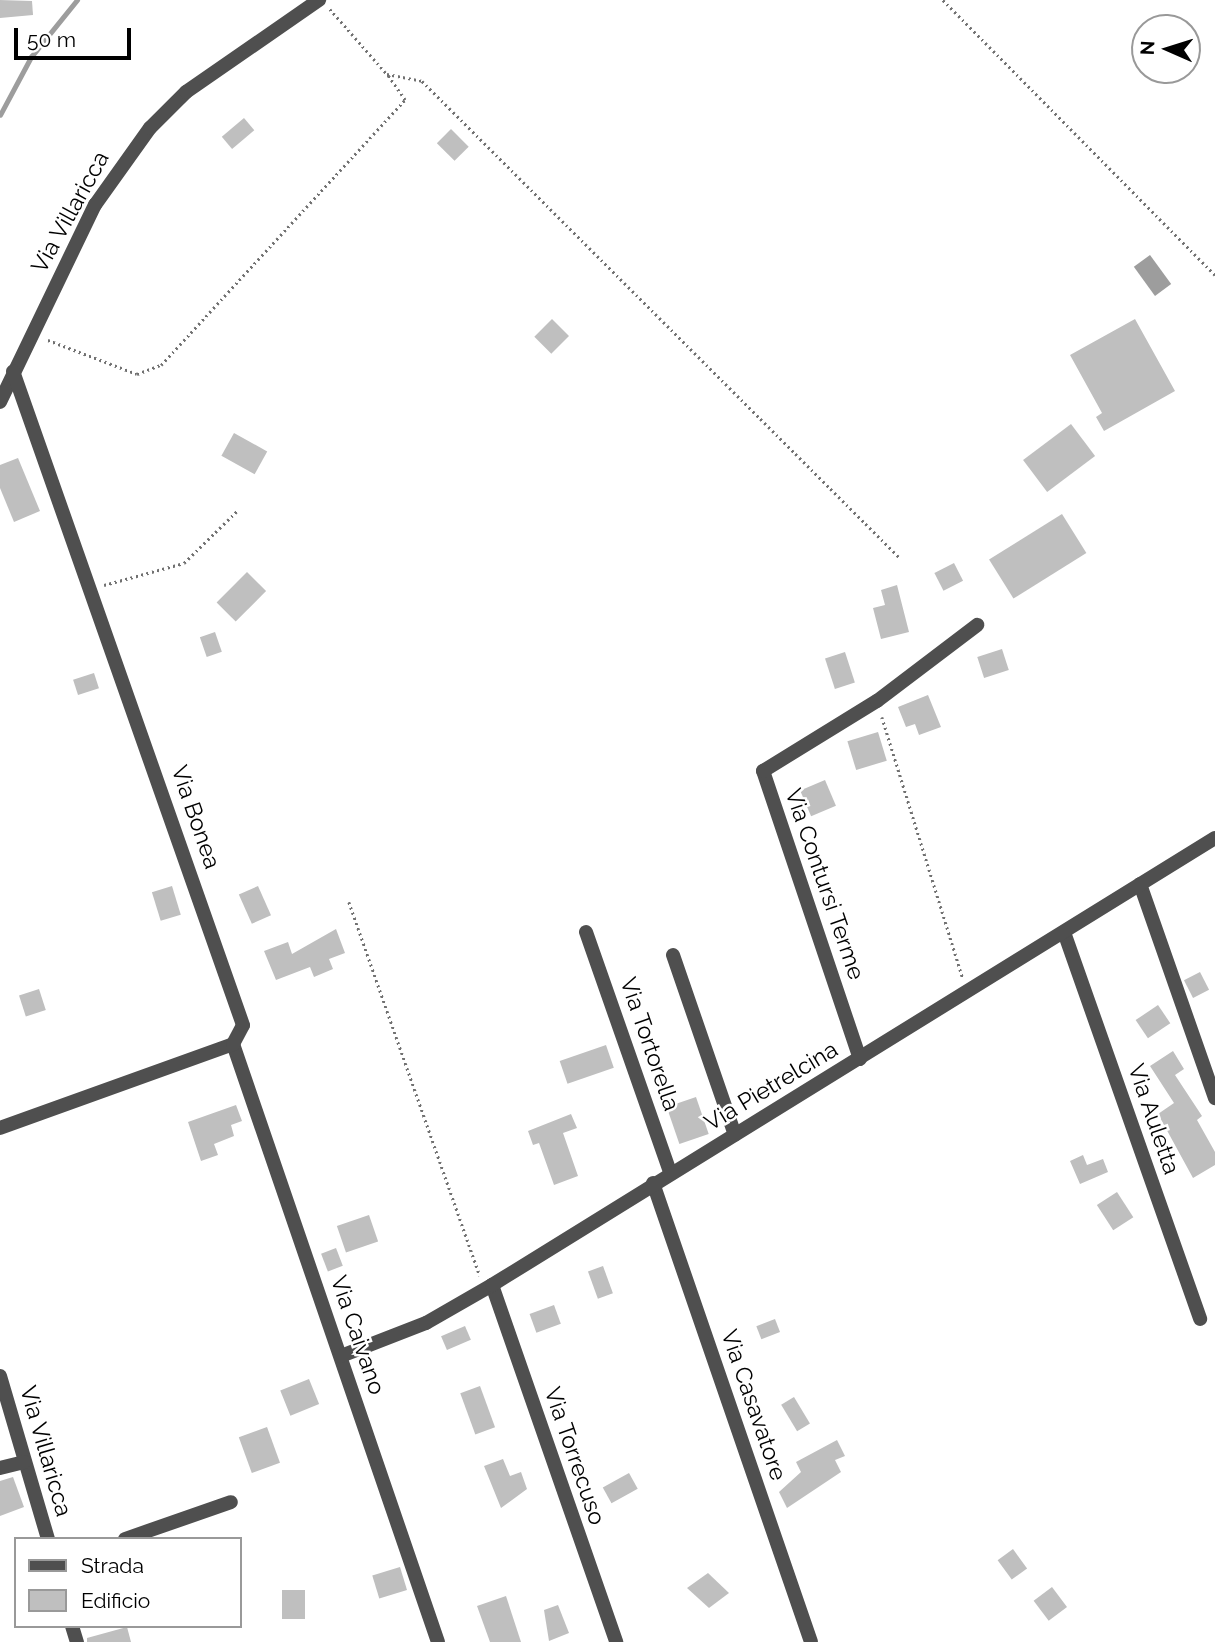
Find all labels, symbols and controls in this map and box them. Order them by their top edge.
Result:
scale bar [18,14,135,58]
north arrow [1131,14,1201,84]
text: 50 m [27,27,76,52]
text: N [1136,40,1158,56]
street label: Via Villaricca [25,146,115,278]
street label: Via Bonea [165,762,227,872]
street label: Via Contursi Terme [779,785,871,983]
street label: Via Tortorella [614,973,686,1115]
street label: Via Pietrelcina [699,1035,843,1137]
street label: Via Auletta [1122,1060,1186,1178]
street label: Via Caivano [325,1272,391,1398]
street label: Via Casavatore [715,1326,793,1484]
street label: Via Villaricca [14,1382,78,1520]
street label: Via Torrecuso [538,1383,612,1529]
legend [14,1537,242,1628]
text: Strada [81,1553,144,1578]
text: Edificio [81,1588,150,1613]

